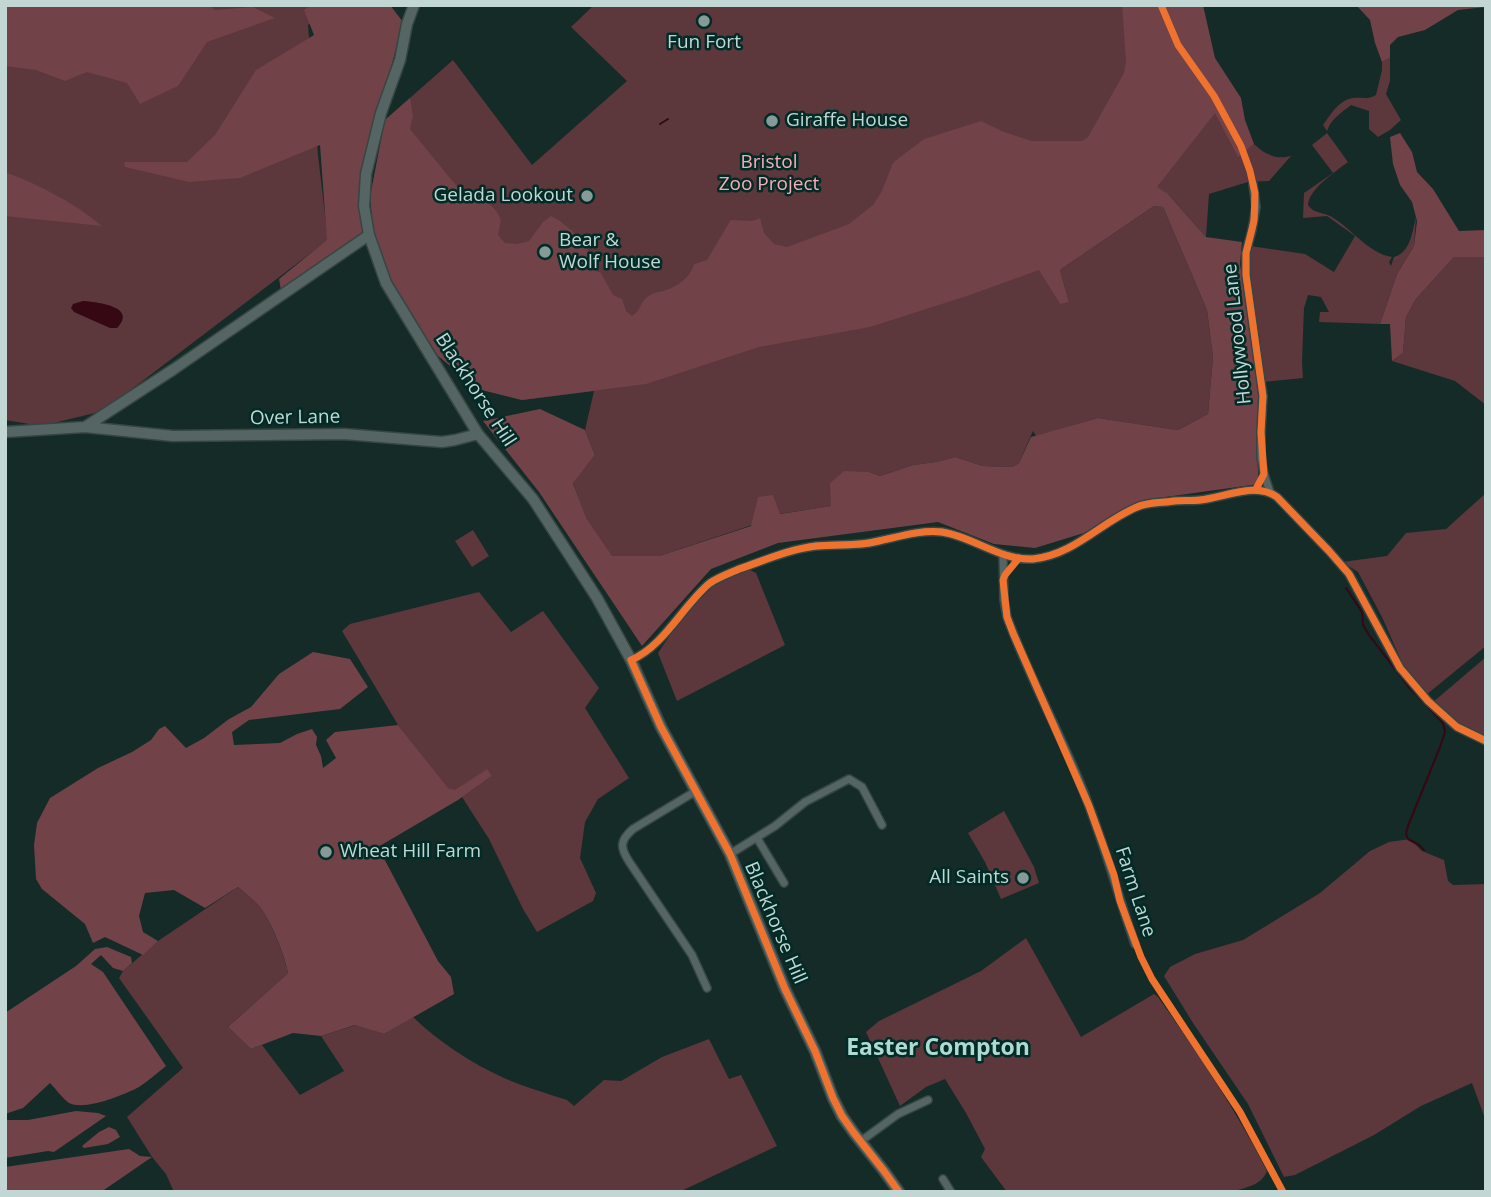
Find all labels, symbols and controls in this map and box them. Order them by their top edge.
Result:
marker: Fun Fort [696,13,712,29]
place label: Fun Fort [667,32,741,54]
place label: Giraffe House [786,110,908,132]
marker: Giraffe House [764,113,780,129]
park label: Bristol Zoo Project [719,152,819,196]
place label: Gelada Lookout [433,185,573,207]
marker: Gelada Lookout [579,188,595,204]
place label: Bear & Wolf House [559,230,661,274]
marker: Bear & Wolf House [537,244,553,260]
street label: Hollywood Lane [1219,262,1257,406]
street label: Blackhorse Hill [430,329,520,451]
street label: Over Lane [250,406,340,430]
place label: Wheat Hill Farm [340,841,481,863]
marker: Wheat Hill Farm [318,844,334,860]
street label: Farm Lane [1110,844,1160,940]
street label: Blackhorse Hill [739,858,811,988]
place label: All Saints [929,867,1009,889]
marker: All Saints [1015,870,1031,886]
district label: Easter Compton [846,1034,1030,1062]

